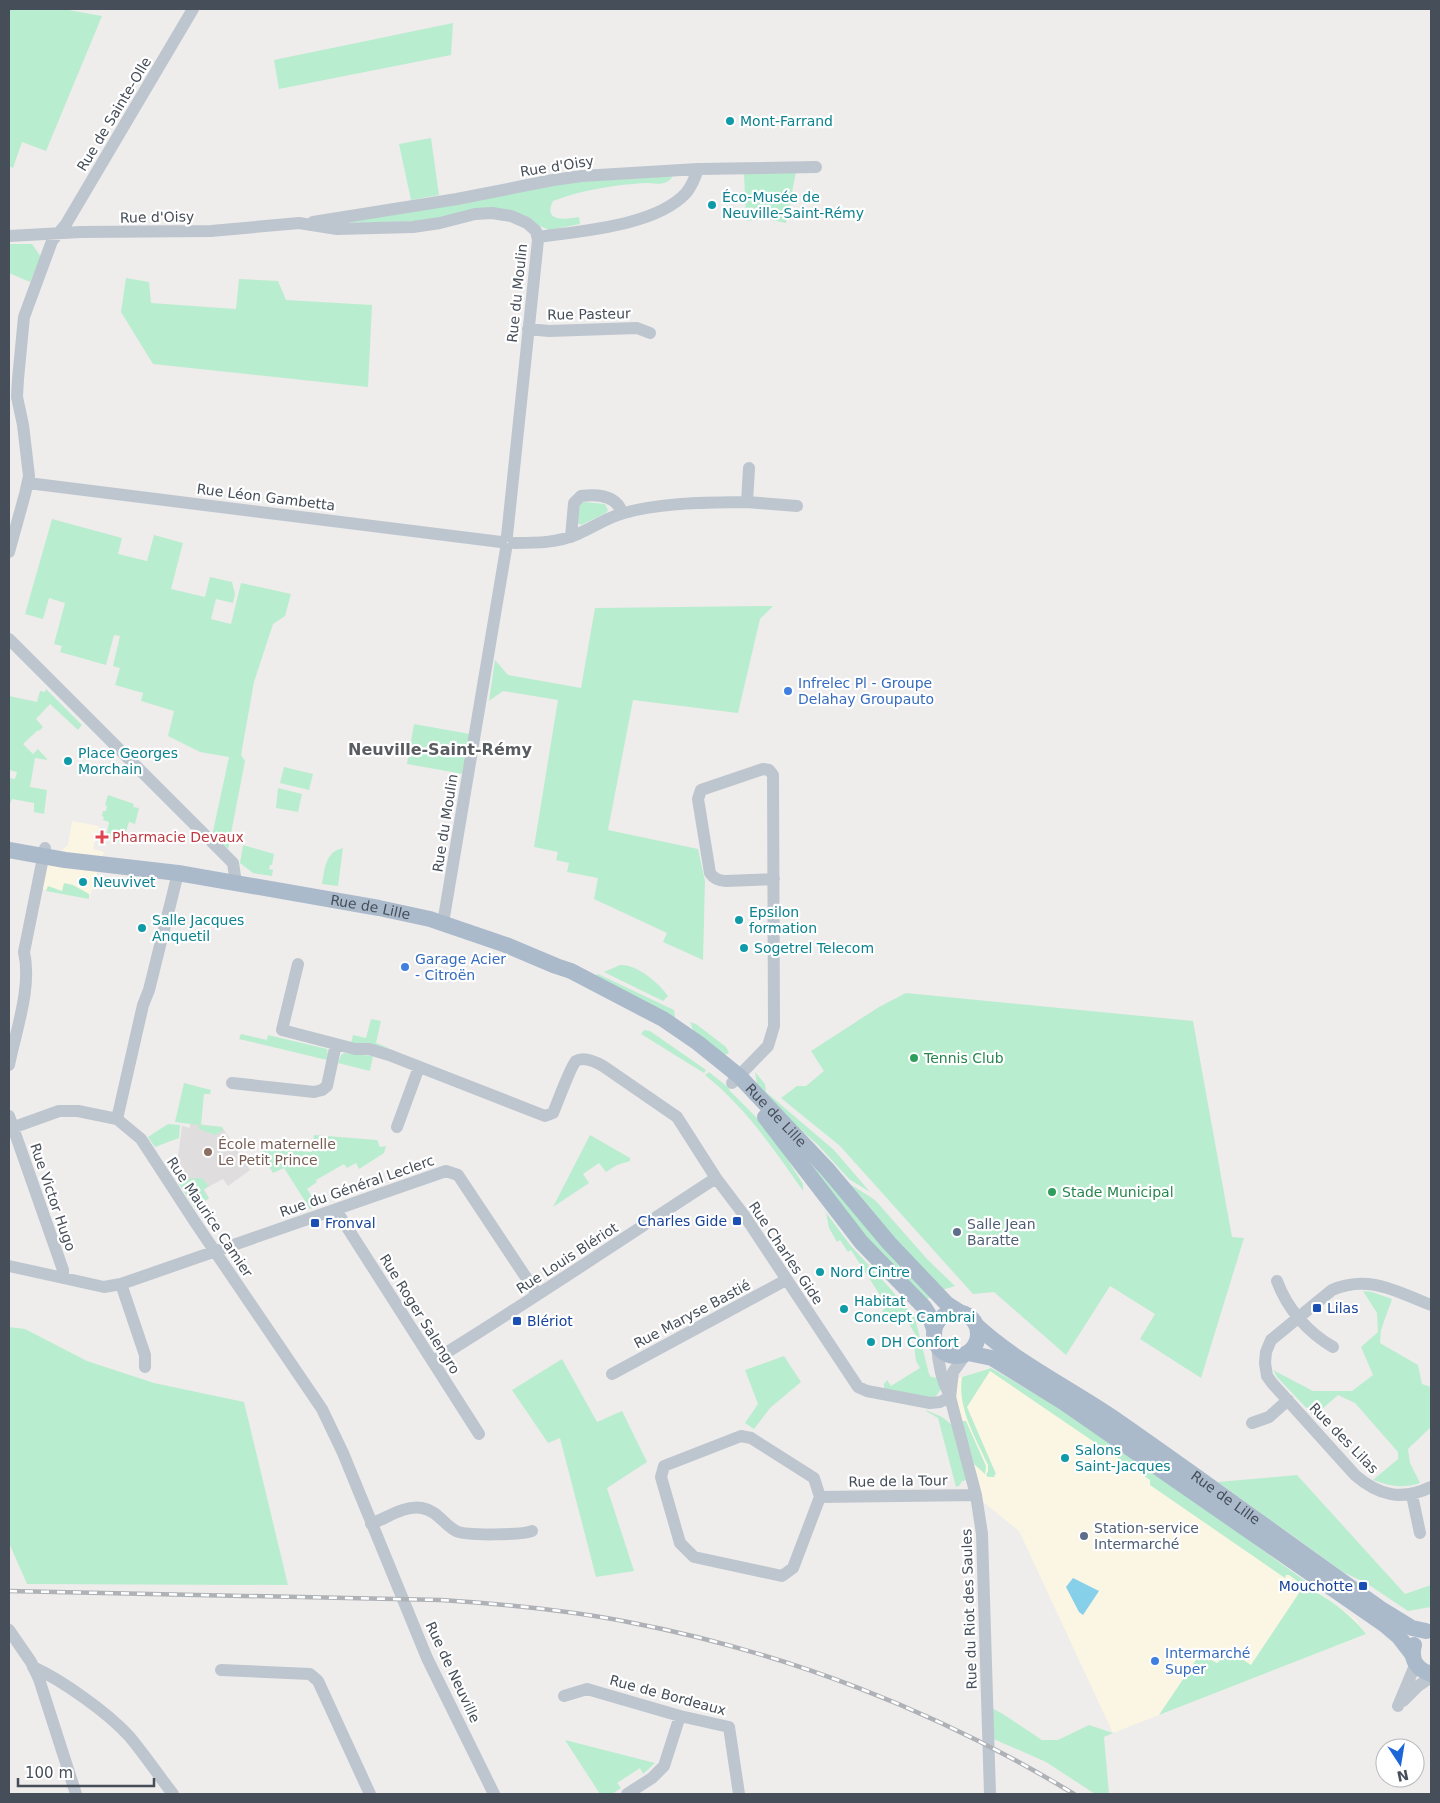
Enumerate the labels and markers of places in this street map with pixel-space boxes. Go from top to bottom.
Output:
place label: Mont-Farrand [740,113,833,129]
marker: Mont-Farrand [724,115,736,127]
place label: Éco-Musée de Neuville-Saint-Rémy [722,189,864,221]
marker: Éco-Musée de Neuville-Saint-Rémy [706,199,718,211]
place label: Infrelec Pl - Groupe Delahay Groupauto [798,675,934,707]
marker: Infrelec Pl - Groupe Delahay Groupauto [782,685,794,697]
place label: Place Georges Morchain [78,745,178,777]
marker: Place Georges Morchain [62,755,74,767]
place label: Pharmacie Devaux [112,829,244,845]
marker: Pharmacie Devaux [96,831,108,843]
place label: Neuvivet [93,874,156,890]
marker: Neuvivet [77,876,89,888]
place label: Epsilon formation [749,904,817,936]
place label: Salle Jacques Anquetil [152,912,244,944]
marker: Epsilon formation [733,914,745,926]
marker: Salle Jacques Anquetil [136,922,148,934]
place label: Sogetrel Telecom [754,940,874,956]
marker: Sogetrel Telecom [738,942,750,954]
place label: Garage Acier - Citroën [415,951,506,983]
marker: Garage Acier - Citroën [399,961,411,973]
place label: Tennis Club [923,1050,1004,1066]
marker: Tennis Club [908,1052,920,1064]
place label: École maternelle Le Petit Prince [218,1136,336,1168]
marker: École maternelle Le Petit Prince [202,1146,214,1158]
place label: Stade Municipal [1062,1184,1174,1200]
marker: Stade Municipal [1046,1186,1058,1198]
place label: Charles Gide [638,1213,727,1229]
place label: Fronval [325,1215,376,1231]
marker: Charles Gide [731,1215,743,1227]
place label: Salle Jean Baratte [967,1216,1036,1248]
marker: Fronval [309,1217,321,1229]
marker: Salle Jean Baratte [951,1226,963,1238]
place label: Nord Cintre [830,1264,910,1280]
marker: Nord Cintre [814,1266,826,1278]
place label: Habitat Concept Cambrai [854,1293,975,1325]
place label: Lilas [1327,1300,1358,1316]
marker: Lilas [1311,1302,1323,1314]
marker: Habitat Concept Cambrai [838,1303,850,1315]
place label: Blériot [527,1313,573,1329]
marker: Blériot [511,1315,523,1327]
place label: DH Confort [881,1334,959,1350]
marker: DH Confort [865,1336,877,1348]
place label: Salons Saint-Jacques [1075,1442,1171,1474]
marker: Salons Saint-Jacques [1059,1452,1071,1464]
place label: Station-service Intermarché [1094,1520,1199,1552]
marker: Station-service Intermarché [1078,1530,1090,1542]
place label: Mouchotte [1279,1578,1353,1594]
marker: Mouchotte [1357,1580,1369,1592]
place label: Intermarché Super [1165,1645,1250,1677]
marker: Intermarché Super [1149,1655,1161,1667]

